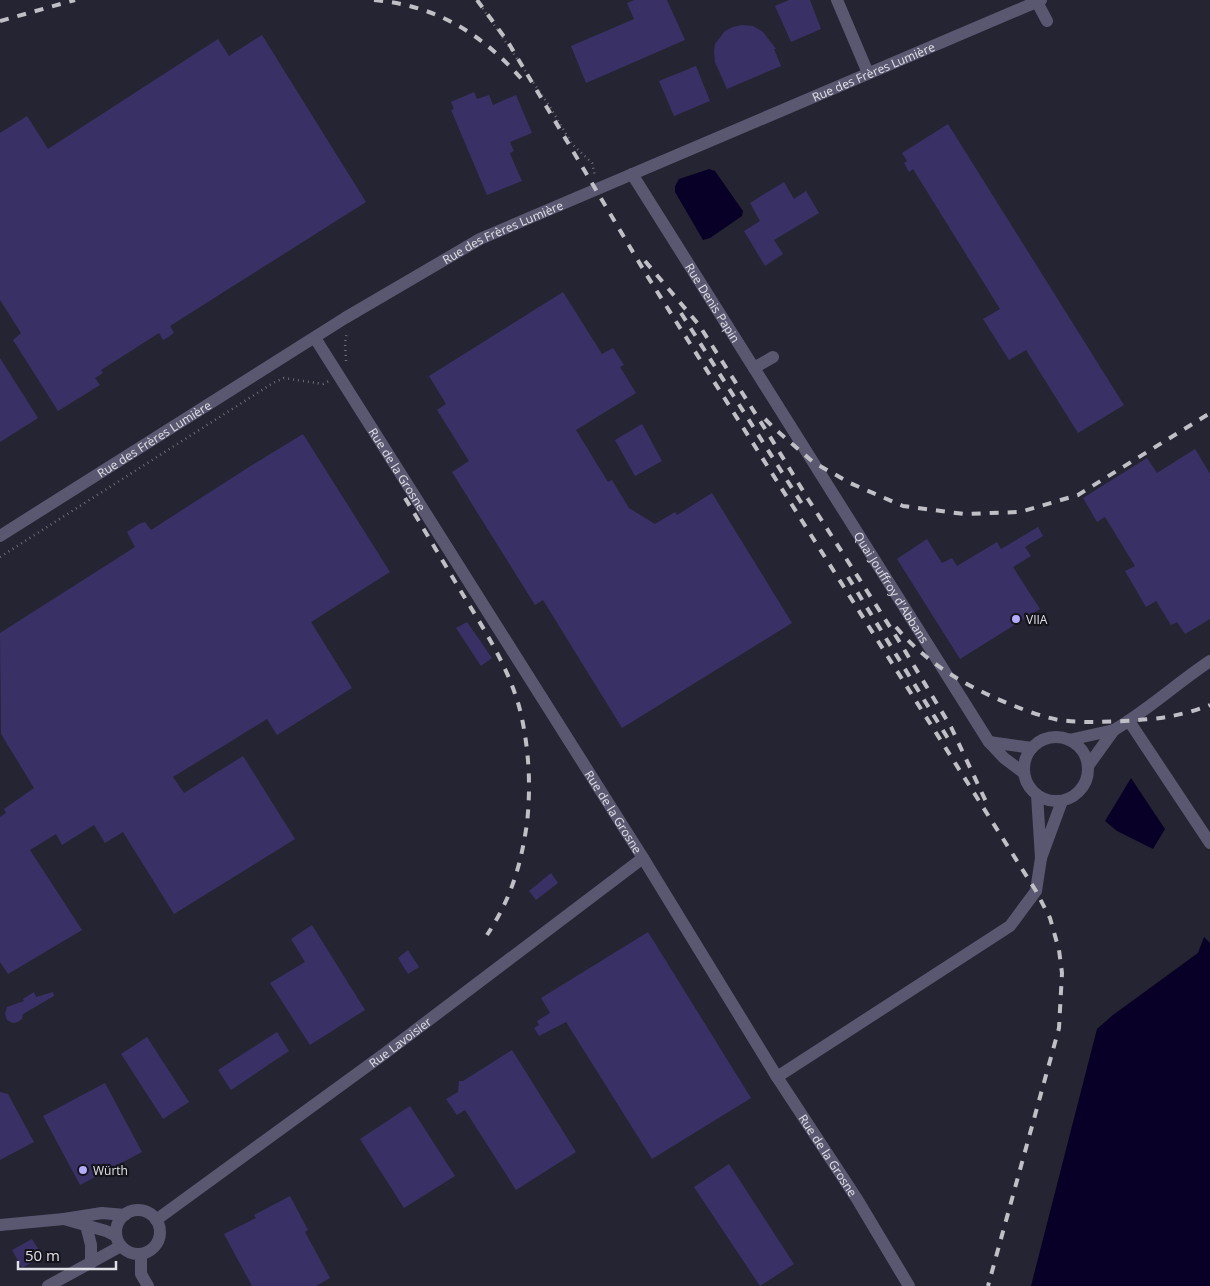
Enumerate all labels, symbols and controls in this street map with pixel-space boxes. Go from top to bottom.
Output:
street label: Rue des Frères Lumière [809,38,938,105]
street label: Rue des Frères Lumière [439,196,566,268]
street label: Rue Denis Papin [681,260,744,346]
street label: Rue des Frères Lumière [93,396,214,481]
street label: Rue de la Grosne [365,424,430,514]
street label: Quai Jouffroy d'Abbans [850,528,933,646]
place label: VIIA [1026,611,1048,628]
marker: VIIA [1010,613,1022,625]
street label: Rue de la Grosne [581,767,647,857]
street label: Rue Lavoisier [365,1013,435,1071]
street label: Rue de la Grosne [795,1111,862,1200]
place label: Würth [93,1162,128,1179]
marker: Würth [77,1164,89,1176]
scale bar [18,1238,115,1270]
text: 50 m [25,1245,60,1265]

